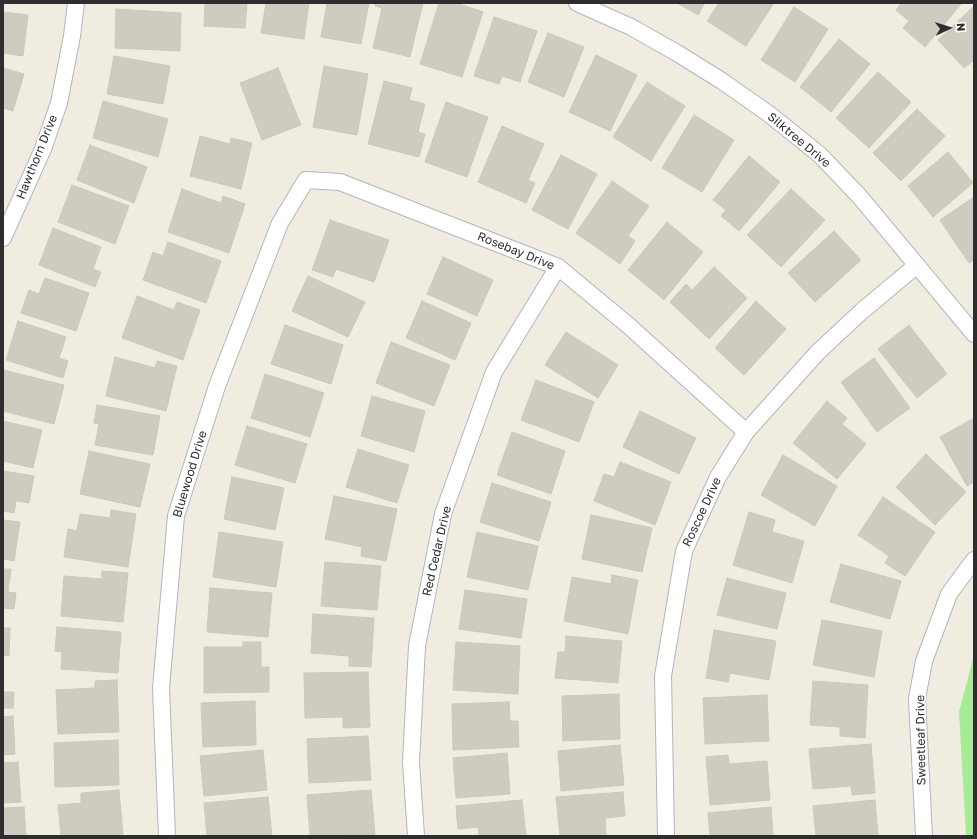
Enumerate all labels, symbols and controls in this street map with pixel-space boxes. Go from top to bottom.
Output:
north arrow [929,8,969,48]
text: N [955,22,968,32]
street label: Silktree Drive [765,109,833,171]
street label: Hawthorn Drive [13,113,61,201]
street label: Rosebay Drive [475,229,557,273]
street label: Bluewood Drive [170,429,210,519]
street label: Roscoe Drive [680,475,724,549]
street label: Red Cedar Drive [420,505,454,597]
street label: Sweetleaf Drive [913,695,929,785]

